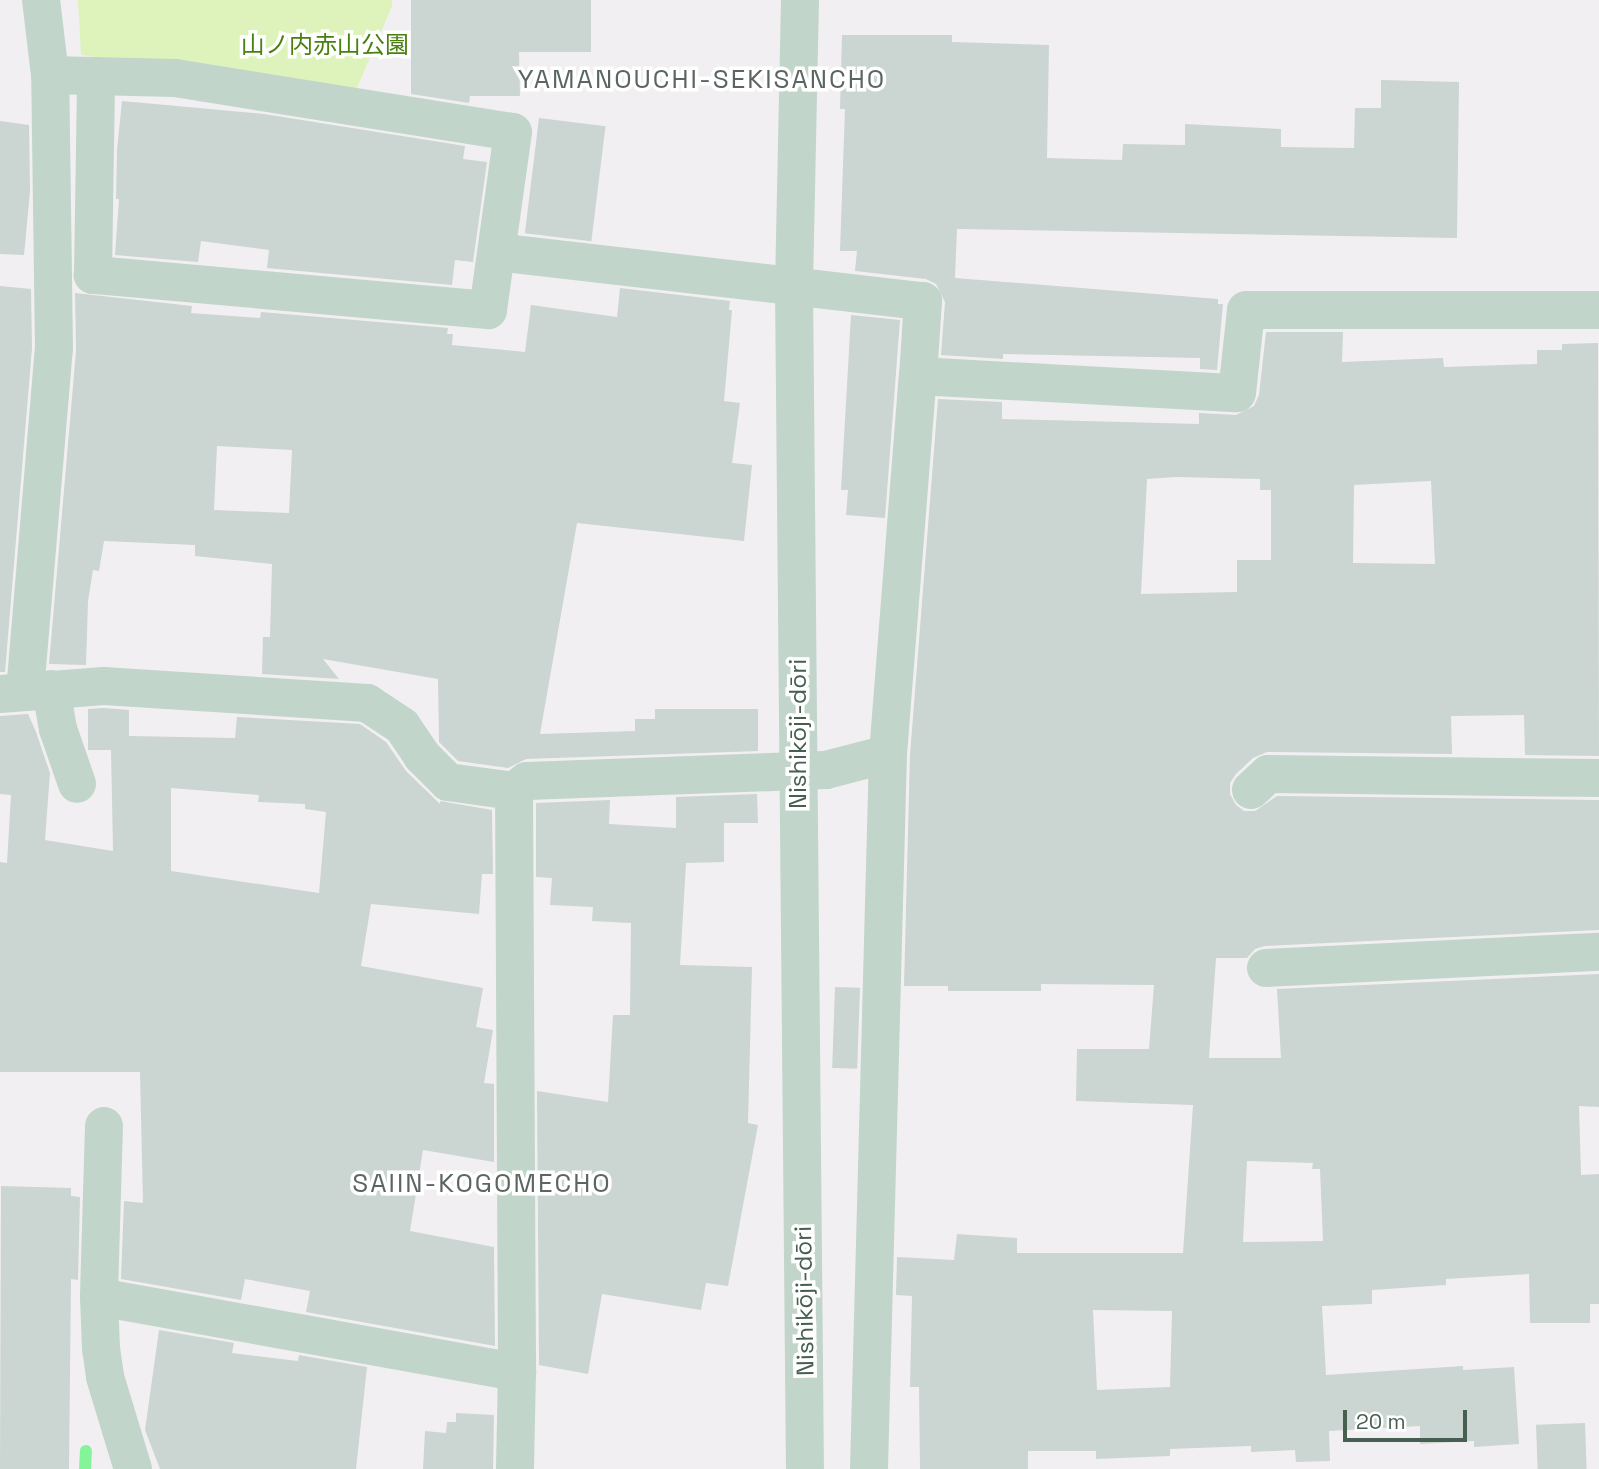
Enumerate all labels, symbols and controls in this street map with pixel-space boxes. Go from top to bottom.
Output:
park label: 山ノ内赤山公園 [241,31,409,59]
district label: YAMANOUCHI-SEKISANCHO [520,64,884,96]
street label: Nishikōji-dōri [784,659,812,809]
district label: SAIIN-KOGOMECHO [354,1168,610,1200]
street label: Nishikōji-dōri [788,1226,820,1376]
scale bar [1347,1396,1471,1440]
text: 20 m [1356,1408,1406,1435]

